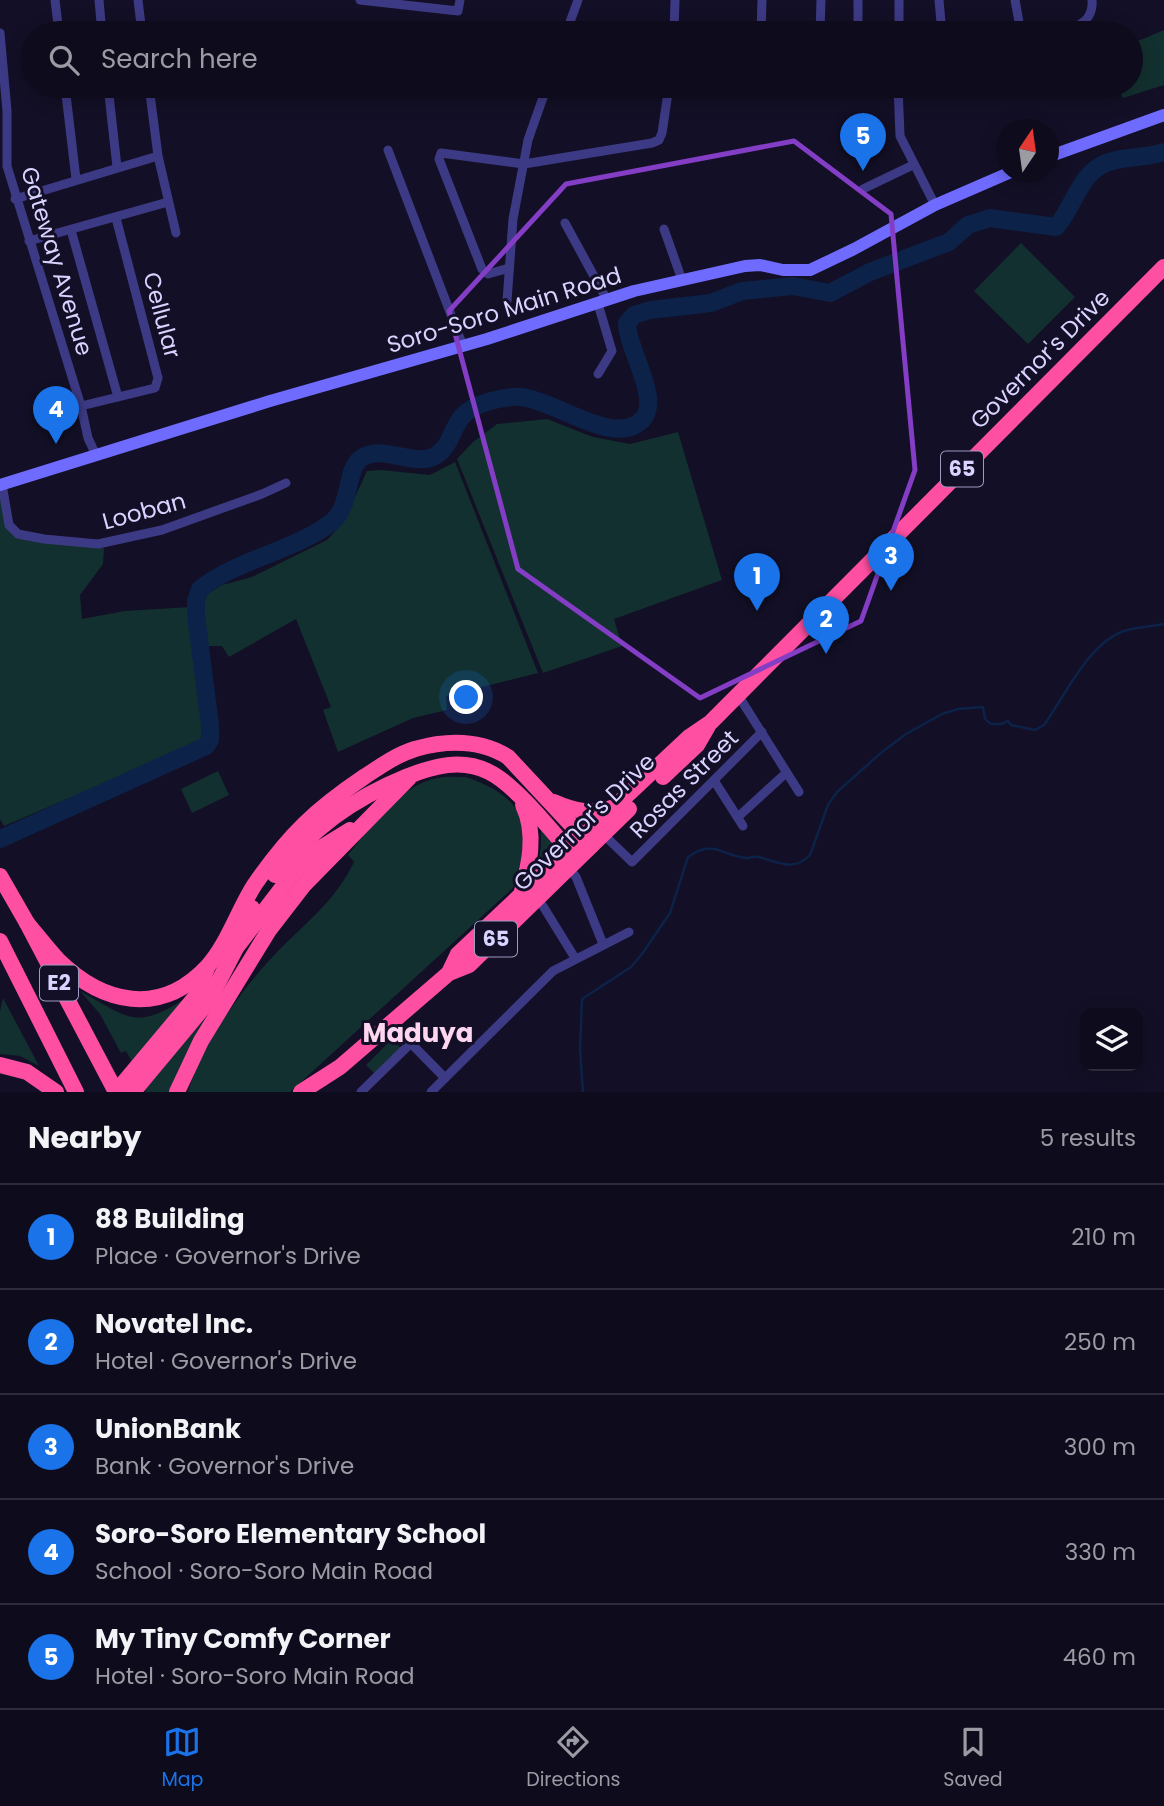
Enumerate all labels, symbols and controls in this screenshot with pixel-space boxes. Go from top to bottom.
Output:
search box [21,21,1143,98]
icon: search [45,41,83,79]
text: Search here [101,41,258,77]
pin: 5 [840,113,886,171]
north arrow [996,119,1059,182]
street label: Gateway Avenue [13,163,101,359]
street label: Soro-Soro Main Road [383,259,625,361]
street label: Cellular [135,268,189,362]
street label: Governor's Drive [963,282,1117,436]
pin: 4 [33,386,79,444]
road number: 65 [941,452,983,486]
street label: Looban [99,485,189,537]
pin: 3 [868,533,914,591]
pin: 1 [734,553,780,611]
pin: 2 [803,596,849,654]
your location [449,680,483,714]
street label: Rosas Street [623,723,745,845]
street label: Governor's Drive [506,746,662,898]
road number: 65 [475,922,517,956]
road number: E2 [40,965,78,1000]
map controls [1080,1008,1143,1071]
button: layers [1080,1008,1143,1071]
district label: Maduya [363,1015,473,1051]
text: Nearby [28,1116,142,1159]
text: 5 results [1040,1122,1136,1154]
text: 88 Building [95,1201,245,1237]
text: 1 [47,1221,55,1253]
text: 210 m [1071,1221,1136,1253]
text: Place · Governor's Drive [95,1240,361,1272]
text: Novatel Inc. [95,1306,253,1342]
text: 2 [44,1326,58,1358]
text: 250 m [1064,1326,1136,1358]
text: Hotel · Governor's Drive [95,1345,357,1377]
text: UnionBank [95,1411,241,1447]
text: 3 [44,1431,58,1463]
text: 300 m [1064,1431,1136,1463]
text: Bank · Governor's Drive [95,1450,354,1482]
text: Soro-Soro Elementary School [95,1516,486,1552]
text: 4 [43,1536,59,1568]
text: 330 m [1065,1536,1136,1568]
text: School · Soro-Soro Main Road [95,1555,433,1587]
text: My Tiny Comfy Corner [95,1621,391,1657]
text: 5 [44,1641,58,1673]
text: 460 m [1063,1641,1136,1673]
text: Hotel · Soro-Soro Main Road [95,1660,415,1692]
tab: Map [161,1723,203,1794]
tab: Directions [526,1723,621,1794]
tab: Saved [943,1723,1003,1794]

